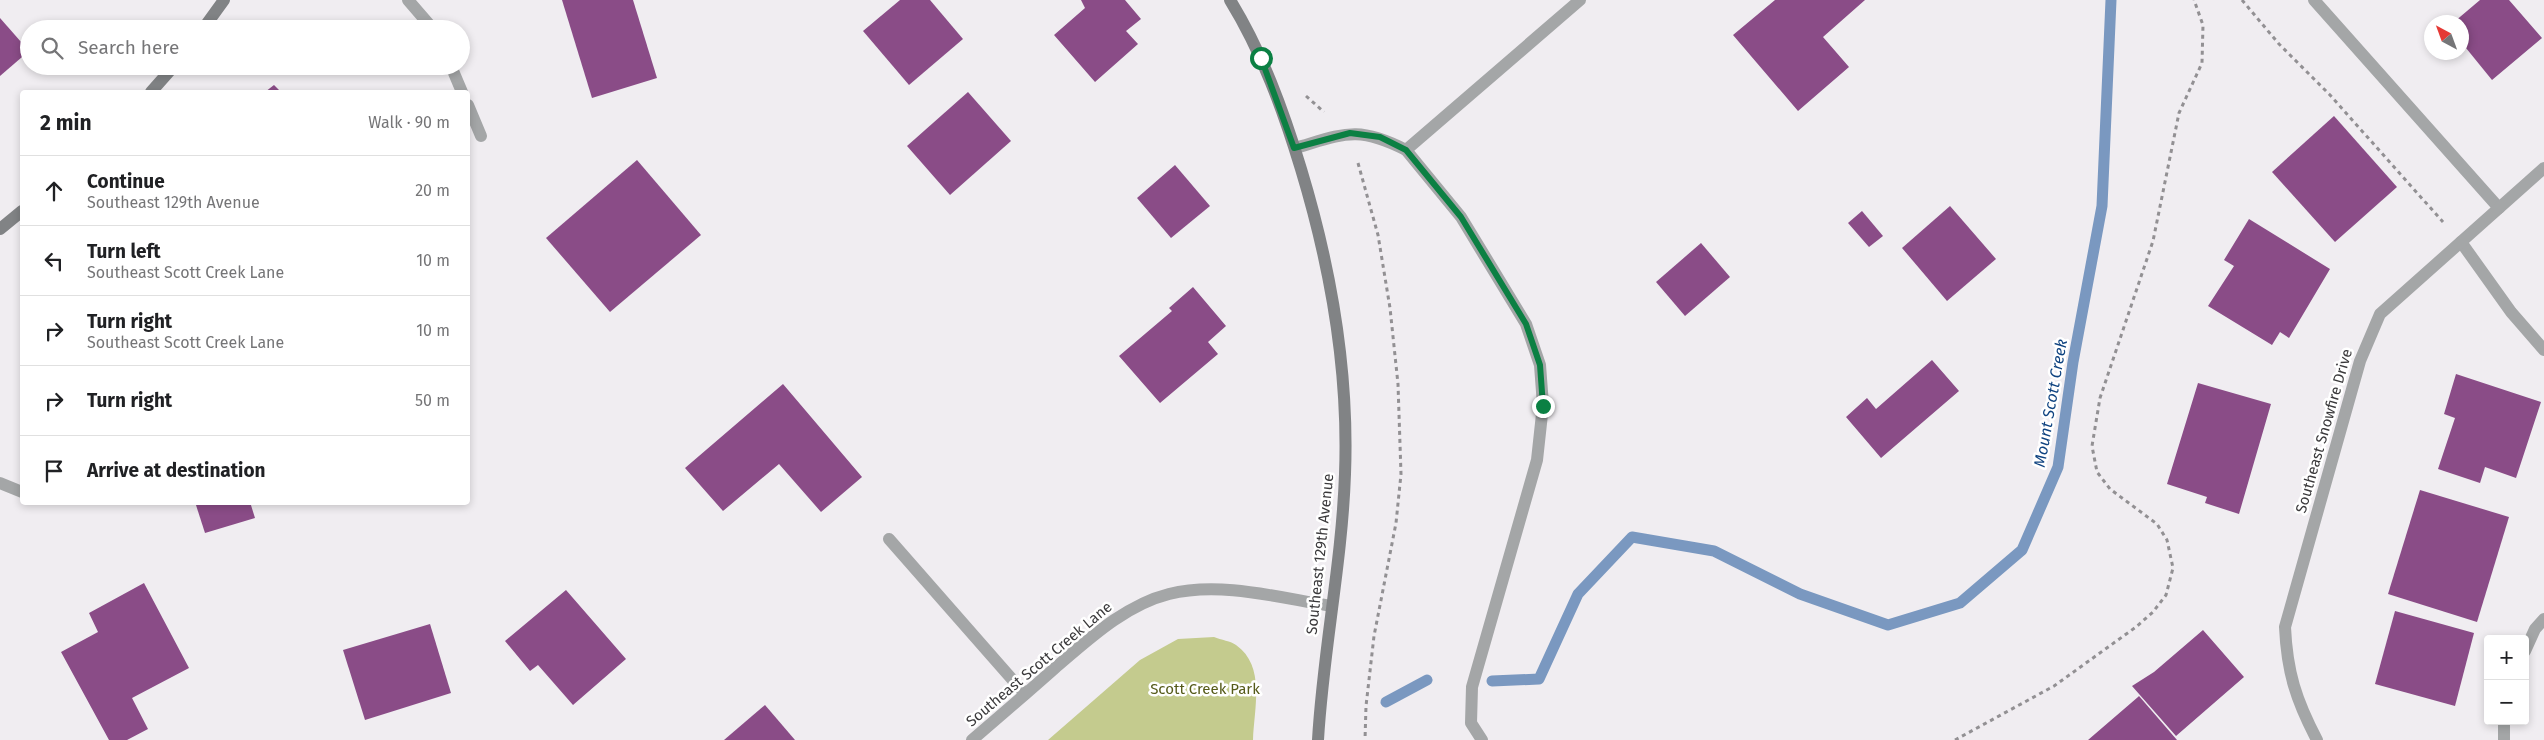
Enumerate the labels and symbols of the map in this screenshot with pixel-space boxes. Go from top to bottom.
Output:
north arrow [2424,15,2469,60]
route start [1250,47,1273,70]
water label: Mount Scott Creek [2030,337,2071,469]
street label: Southeast Snowfire Drive [2292,347,2356,515]
route end [1532,395,1555,418]
street label: Southeast 129th Avenue [1303,473,1337,635]
street label: Southeast Scott Creek Lane [962,598,1116,730]
park label: Scott Creek Park [1150,680,1260,698]

